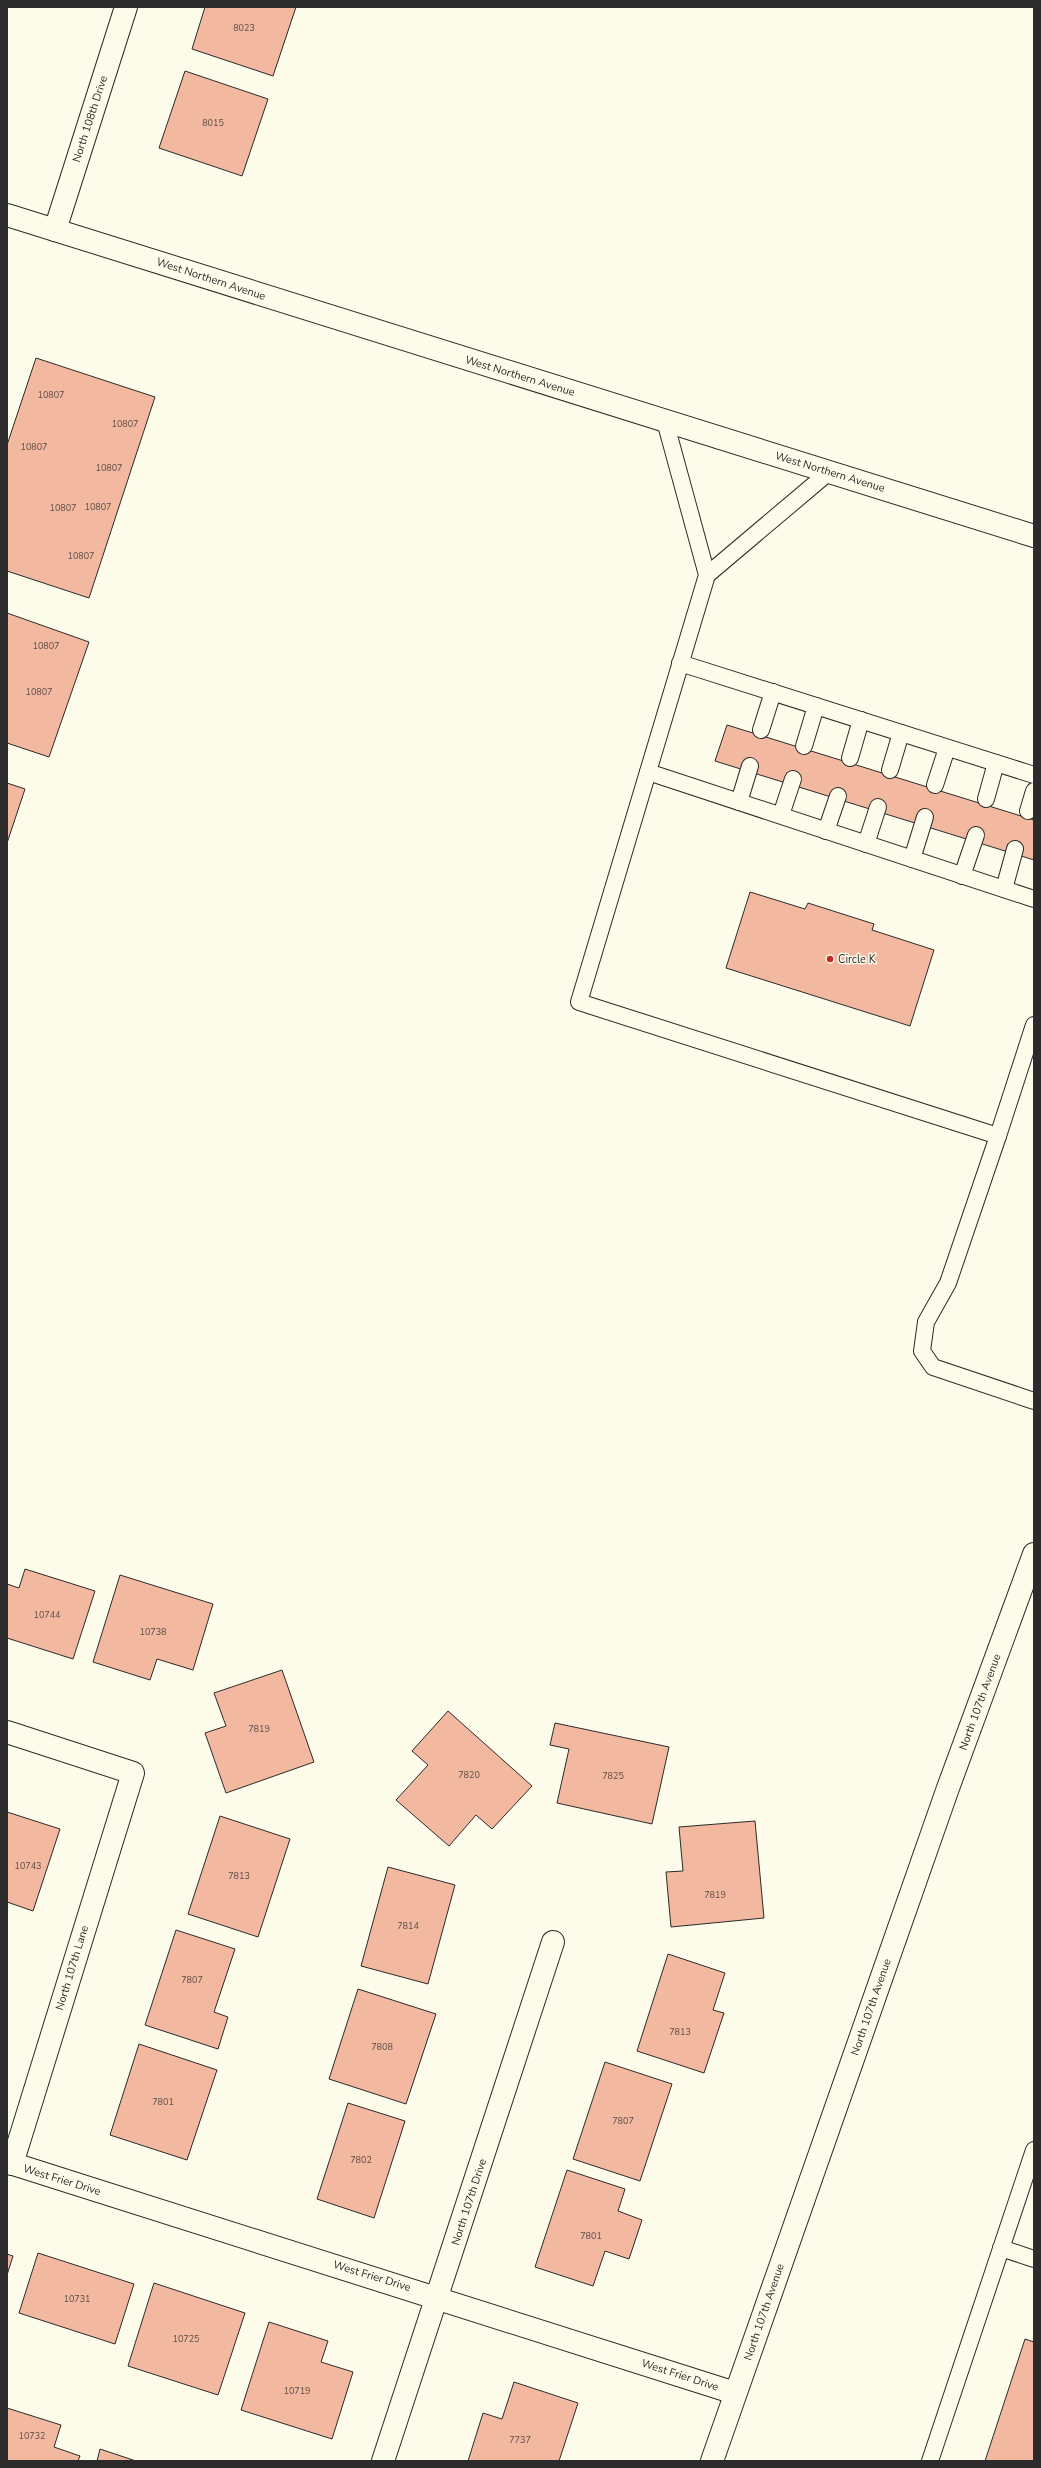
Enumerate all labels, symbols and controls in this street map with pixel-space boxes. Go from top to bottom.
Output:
house number: 8023 [233,22,255,34]
street label: North 108th Drive [69,74,111,164]
house number: 8015 [202,117,224,129]
street label: West Northern Avenue [154,254,268,304]
street label: West Northern Avenue [463,352,577,400]
house number: 10807 [37,389,65,401]
house number: 10807 [111,418,139,430]
house number: 10807 [20,441,48,453]
street label: West Northern Avenue [773,448,887,496]
house number: 10807 [95,462,123,474]
house number: 10807 [84,501,112,513]
house number: 10807 [49,502,77,514]
house number: 10807 [67,550,95,562]
house number: 10807 [32,640,60,652]
house number: 10807 [25,686,53,698]
place label: Circle K [838,952,877,967]
marker: Circle K [825,954,835,964]
house number: 10744 [33,1609,61,1621]
house number: 10738 [139,1626,167,1638]
street label: North 107th Avenue [956,1652,1004,1752]
house number: 7819 [248,1723,270,1735]
house number: 7820 [458,1769,480,1781]
house number: 7825 [602,1770,624,1782]
house number: 10743 [14,1860,42,1872]
house number: 7813 [228,1870,250,1882]
house number: 7819 [704,1889,726,1901]
house number: 7814 [397,1920,419,1932]
street label: North 107th Lane [52,1924,92,2012]
street label: North 107th Avenue [847,1956,895,2057]
house number: 7807 [181,1974,203,1986]
house number: 7813 [669,2026,691,2038]
house number: 7808 [371,2041,393,2053]
house number: 7801 [152,2096,174,2108]
house number: 7807 [612,2115,634,2127]
house number: 7802 [350,2154,372,2166]
street label: North 107th Drive [448,2157,490,2247]
street label: West Frier Drive [21,2161,103,2199]
house number: 7801 [580,2230,602,2242]
street label: West Frier Drive [331,2257,413,2295]
street label: North 107th Avenue [740,2261,788,2362]
house number: 10731 [63,2293,91,2305]
house number: 10725 [172,2333,200,2345]
street label: West Frier Drive [639,2355,721,2395]
house number: 10719 [283,2385,311,2397]
house number: 10732 [18,2430,46,2442]
house number: 7737 [509,2434,531,2446]

